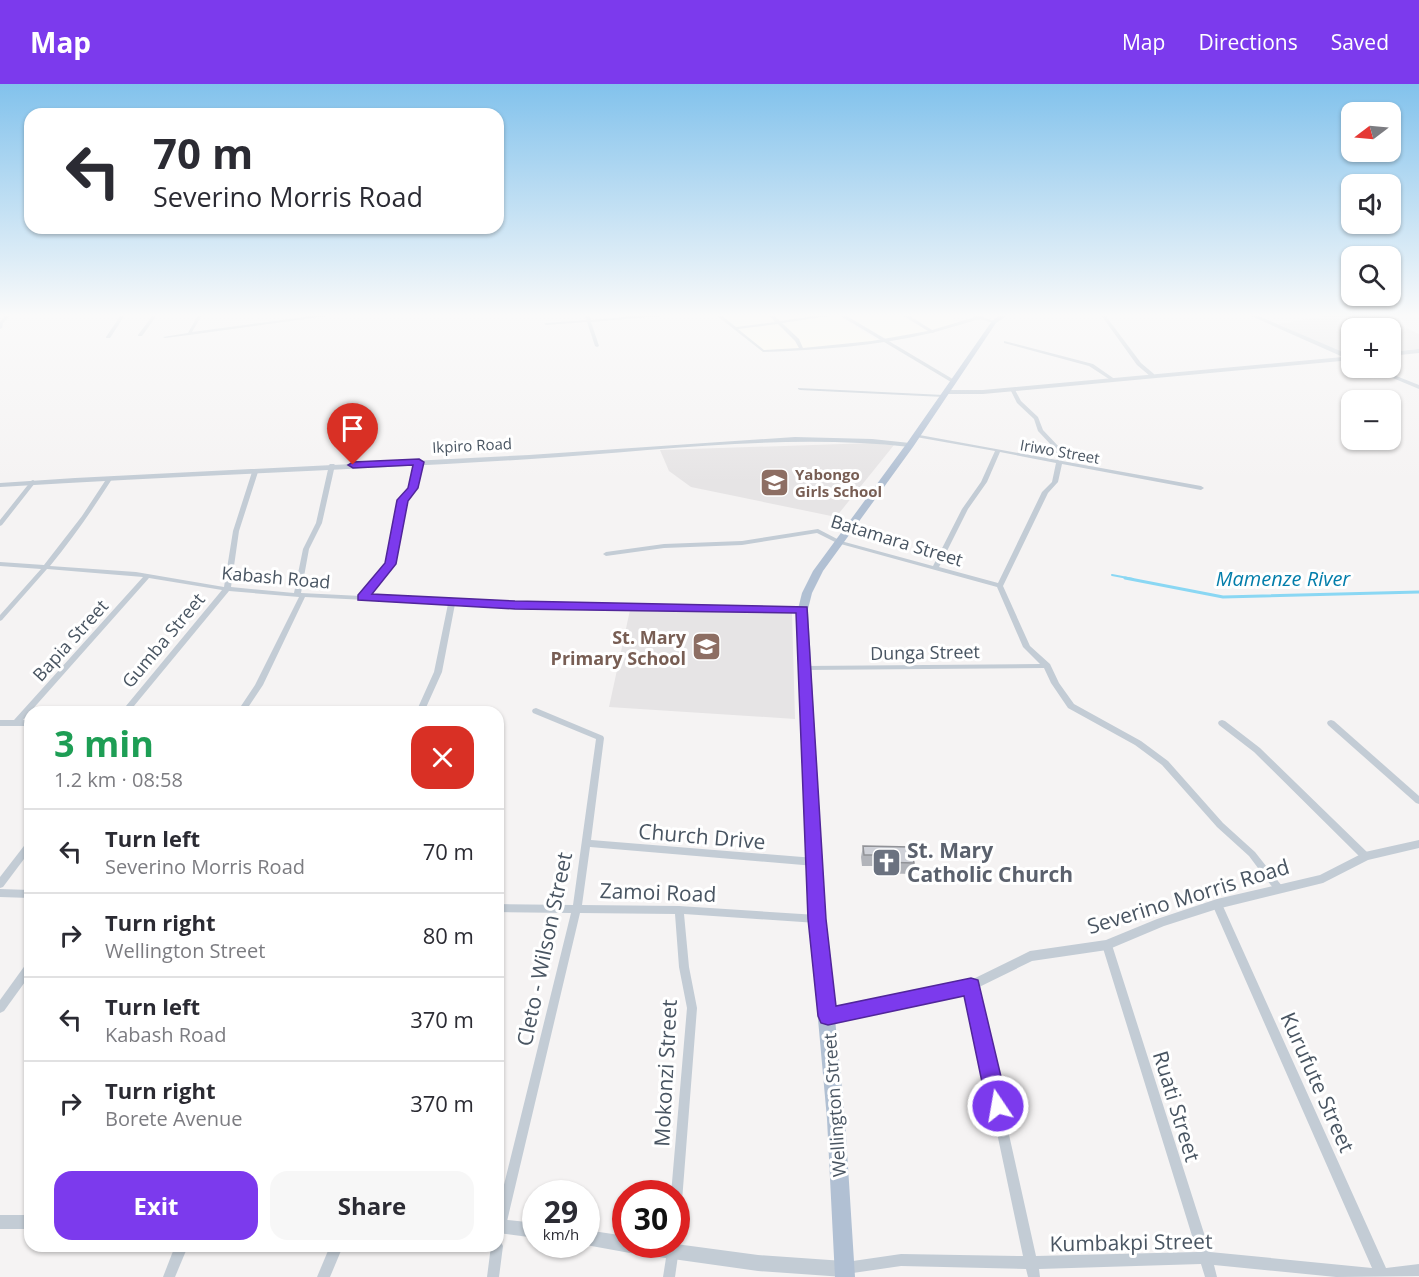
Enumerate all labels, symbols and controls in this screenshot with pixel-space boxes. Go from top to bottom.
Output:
text: Map [30,23,91,61]
text: Map [1122,28,1165,56]
text: Directions [1198,28,1298,56]
text: Saved [1331,28,1389,56]
north arrow [1341,102,1401,162]
map controls [1341,102,1401,450]
text: 70 m [153,124,253,181]
icon: left [54,132,132,210]
button: sound [1341,174,1401,234]
text: Severino Morris Road [153,178,423,215]
button: search [1341,246,1401,306]
button: + [1341,318,1401,378]
button: − [1341,390,1401,450]
pin [327,403,378,465]
icon: arrive [336,412,369,445]
street label: Ikpiro Road [432,433,512,457]
street label: Iriwo Street [1019,434,1101,468]
place label: Yabongo Girls School [795,464,882,501]
school or university icon: Yabongo Girls School [758,467,790,499]
street label: Batamara Street [828,508,966,572]
street label: Kabash Road [221,560,331,594]
water label: Mamenze River [1216,565,1351,592]
street label: Gumba Street [116,588,210,692]
street label: Bapia Street [27,594,113,686]
place label: St. Mary Primary School [551,625,687,670]
school or university icon: St. Mary Primary School [691,631,723,663]
street label: Dunga Street [870,639,980,665]
text: 3 min [54,719,154,768]
button: close [411,726,474,789]
text: 1.2 km · 08:58 [54,766,183,793]
street label: Church Drive [637,817,767,855]
text: Turn left [105,823,200,853]
icon: left [54,835,87,868]
text: 70 m [423,836,474,866]
place label: St. Mary Catholic Church [907,836,1073,888]
church icon: St. Mary Catholic Church [870,846,902,878]
street label: Cleto - Wilson Street [510,849,578,1049]
street label: Severino Morris Road [1083,852,1293,940]
text: Severino Morris Road [105,853,305,880]
street label: Zamoi Road [599,876,717,908]
text: Turn right [105,907,216,937]
icon: right [54,919,87,952]
text: 80 m [423,920,474,950]
text: Wellington Street [105,937,265,964]
text: Turn left [105,991,200,1021]
street label: Mokonzi Street [647,999,683,1147]
icon: left [54,1003,87,1036]
text: 370 m [410,1004,474,1034]
street label: Kurufute Street [1275,1008,1361,1156]
text: Kabash Road [105,1021,226,1048]
street label: Wellington Street [817,1032,851,1178]
street label: Ruati Street [1147,1047,1207,1165]
position arrow [966,1074,1030,1138]
text: Turn right [105,1075,216,1105]
icon: right [54,1087,87,1120]
text: 370 m [410,1088,474,1118]
text: Borete Avenue [105,1105,243,1132]
button: Exit [54,1171,258,1240]
button: Share [270,1171,474,1240]
speed limit sign: 30 [612,1180,690,1258]
text: 29 [544,1191,578,1232]
text: km/h [543,1224,579,1244]
street label: Kumbakpi Street [1049,1227,1213,1257]

